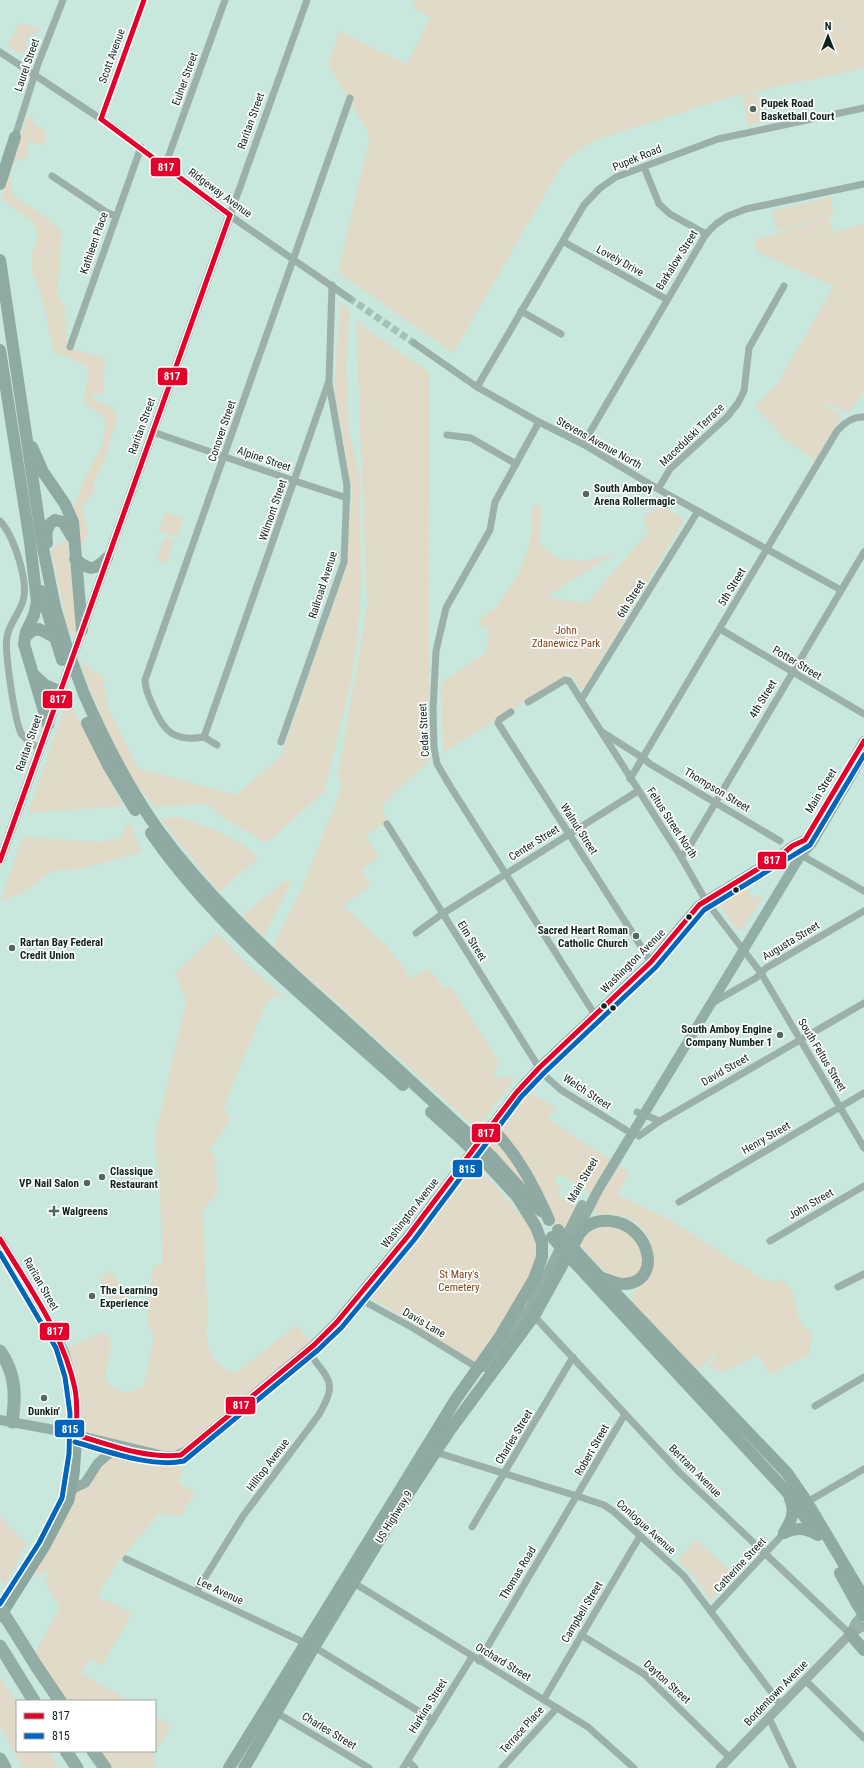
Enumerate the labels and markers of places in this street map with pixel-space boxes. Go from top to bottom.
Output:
place label: Pupek Road Basketball Court [761,97,835,123]
marker: Pupek Road Basketball Court [748,104,758,114]
place label: South Amboy Arena Rollermagic [594,482,675,508]
marker: South Amboy Arena Rollermagic [581,489,591,499]
unlabelled marker [731,885,741,895]
unlabelled marker [684,912,694,922]
place label: Sacred Heart Roman Catholic Church [538,924,628,950]
marker: Sacred Heart Roman Catholic Church [631,931,641,941]
place label: Rartan Bay Federal Credit Union [20,936,103,962]
marker: Rartan Bay Federal Credit Union [7,943,17,953]
unlabelled marker [599,1001,609,1011]
unlabelled marker [608,1003,618,1013]
place label: South Amboy Engine Company Number 1 [681,1023,772,1049]
marker: South Amboy Engine Company Number 1 [775,1030,785,1040]
place label: Classique Restaurant [110,1165,158,1191]
marker: Classique Restaurant [97,1172,107,1182]
place label: VP Nail Salon [19,1177,79,1190]
marker: VP Nail Salon [82,1178,92,1188]
place label: Walgreens [62,1205,108,1218]
marker: Walgreens [49,1206,59,1216]
place label: The Learning Experience [100,1284,158,1310]
marker: The Learning Experience [87,1291,97,1301]
marker: Dunkin' [39,1393,49,1403]
place label: Dunkin' [28,1405,60,1418]

